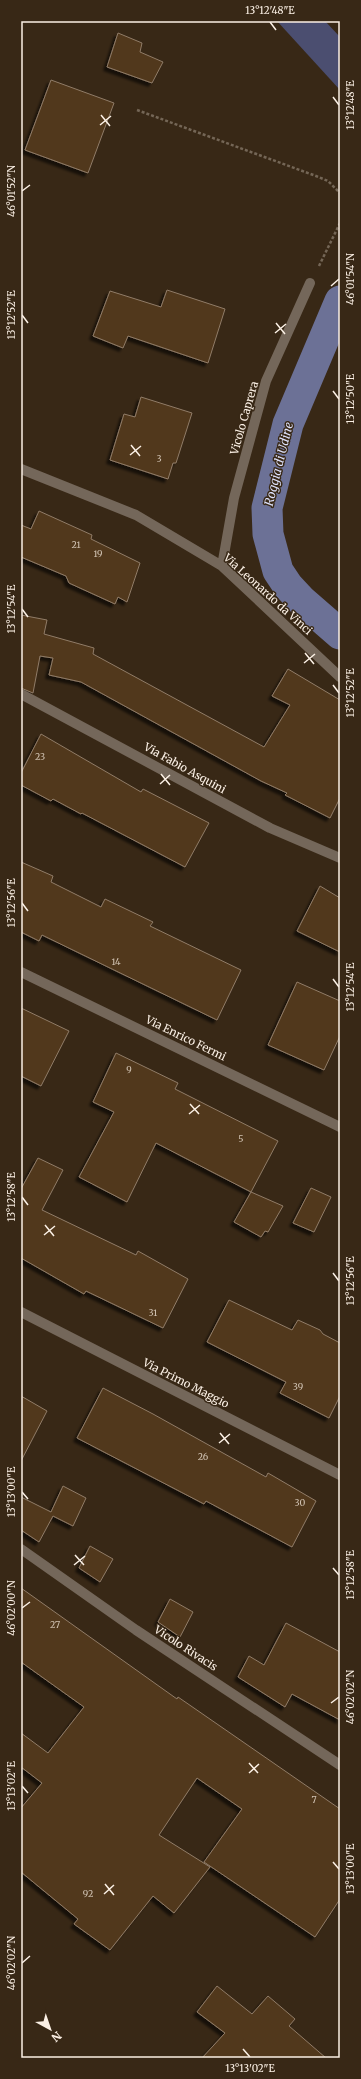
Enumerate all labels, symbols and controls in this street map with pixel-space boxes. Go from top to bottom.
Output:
text: 13°12'48"E [245,4,295,17]
text: 13°12'48"E [344,80,357,130]
text: 46°01'52"N [5,165,18,217]
text: 46°01'54"N [344,253,357,305]
text: 13°12'52"E [5,290,18,340]
text: 13°12'50"E [344,373,357,424]
street label: Vicolo Caprera [227,380,261,457]
water label: Roggia di Udine [261,420,296,507]
house number: 3 [156,453,162,464]
house number: 21 [71,539,81,550]
house number: 19 [93,548,103,559]
street label: Via Leonardo da Vinci [220,550,316,638]
text: 13°12'54"E [5,584,18,633]
text: 13°12'52"E [344,668,357,718]
street label: Via Fabio Asquini [141,739,229,796]
house number: 23 [35,751,45,762]
text: 13°12'56"E [5,878,18,928]
house number: 14 [111,956,121,967]
text: 13°12'54"E [344,962,357,1011]
street label: Via Enrico Fermi [142,1012,229,1064]
house number: 9 [126,1064,132,1075]
house number: 5 [238,1133,244,1144]
text: 13°12'58"E [5,1172,18,1222]
text: 13°12'56"E [344,1256,357,1306]
house number: 31 [149,1307,157,1318]
street label: Via Primo Maggio [140,1355,232,1411]
house number: 39 [293,1381,303,1392]
house number: 26 [198,1451,209,1462]
text: 13°13'00"E [5,1466,18,1517]
house number: 30 [295,1497,306,1508]
text: 13°12'58"E [344,1550,357,1600]
text: 46°02'00"N [5,1580,18,1636]
house number: 27 [50,1619,60,1630]
street label: Vicolo Rivacis [151,1622,220,1674]
text: 46°02'02"N [344,1669,357,1724]
text: 13°13'02"E [5,1761,18,1811]
house number: 7 [311,1794,317,1805]
text: 13°13'00"E [344,1843,357,1894]
house number: 92 [83,1888,93,1899]
text: 46°02'02"N [5,1935,18,1990]
north arrow [30,2009,70,2049]
text: N [48,2029,64,2045]
text: 13°13'02"E [225,2062,275,2075]

